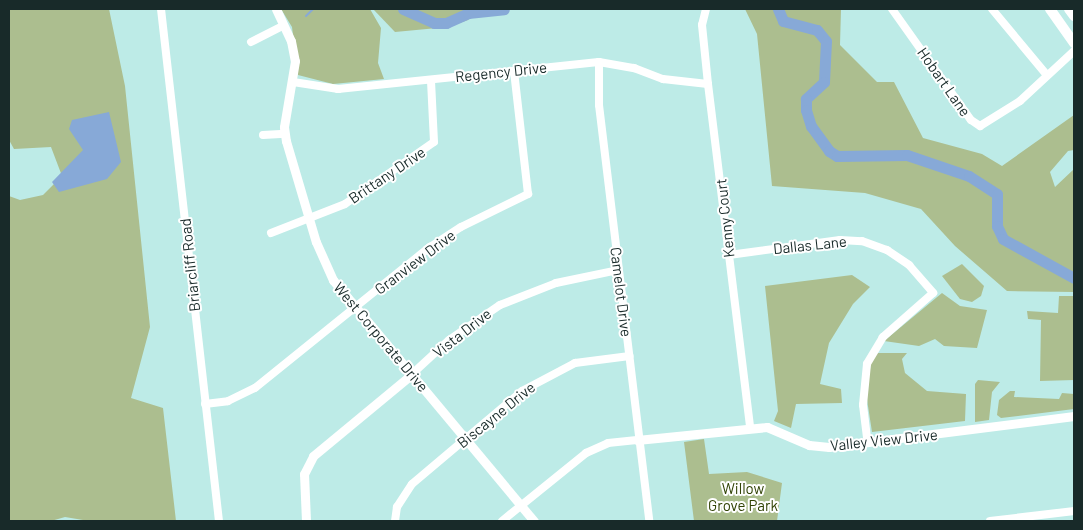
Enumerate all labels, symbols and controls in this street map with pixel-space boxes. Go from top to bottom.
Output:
street label: Hobart Lane [914,44,974,120]
street label: Regency Drive [454,58,548,86]
street label: Brittany Drive [345,143,429,207]
street label: Kenny Court [712,178,738,258]
street label: Briarcliff Road [176,217,204,313]
street label: Granview Drive [371,226,459,298]
street label: Dallas Lane [772,232,848,258]
street label: Camelot Drive [607,246,635,338]
street label: West Corporate Drive [330,278,432,396]
street label: Vista Drive [429,305,495,361]
street label: Biscayne Drive [453,378,539,452]
street label: Valley View Drive [829,425,939,455]
park label: Willow Grove Park [708,479,778,514]

